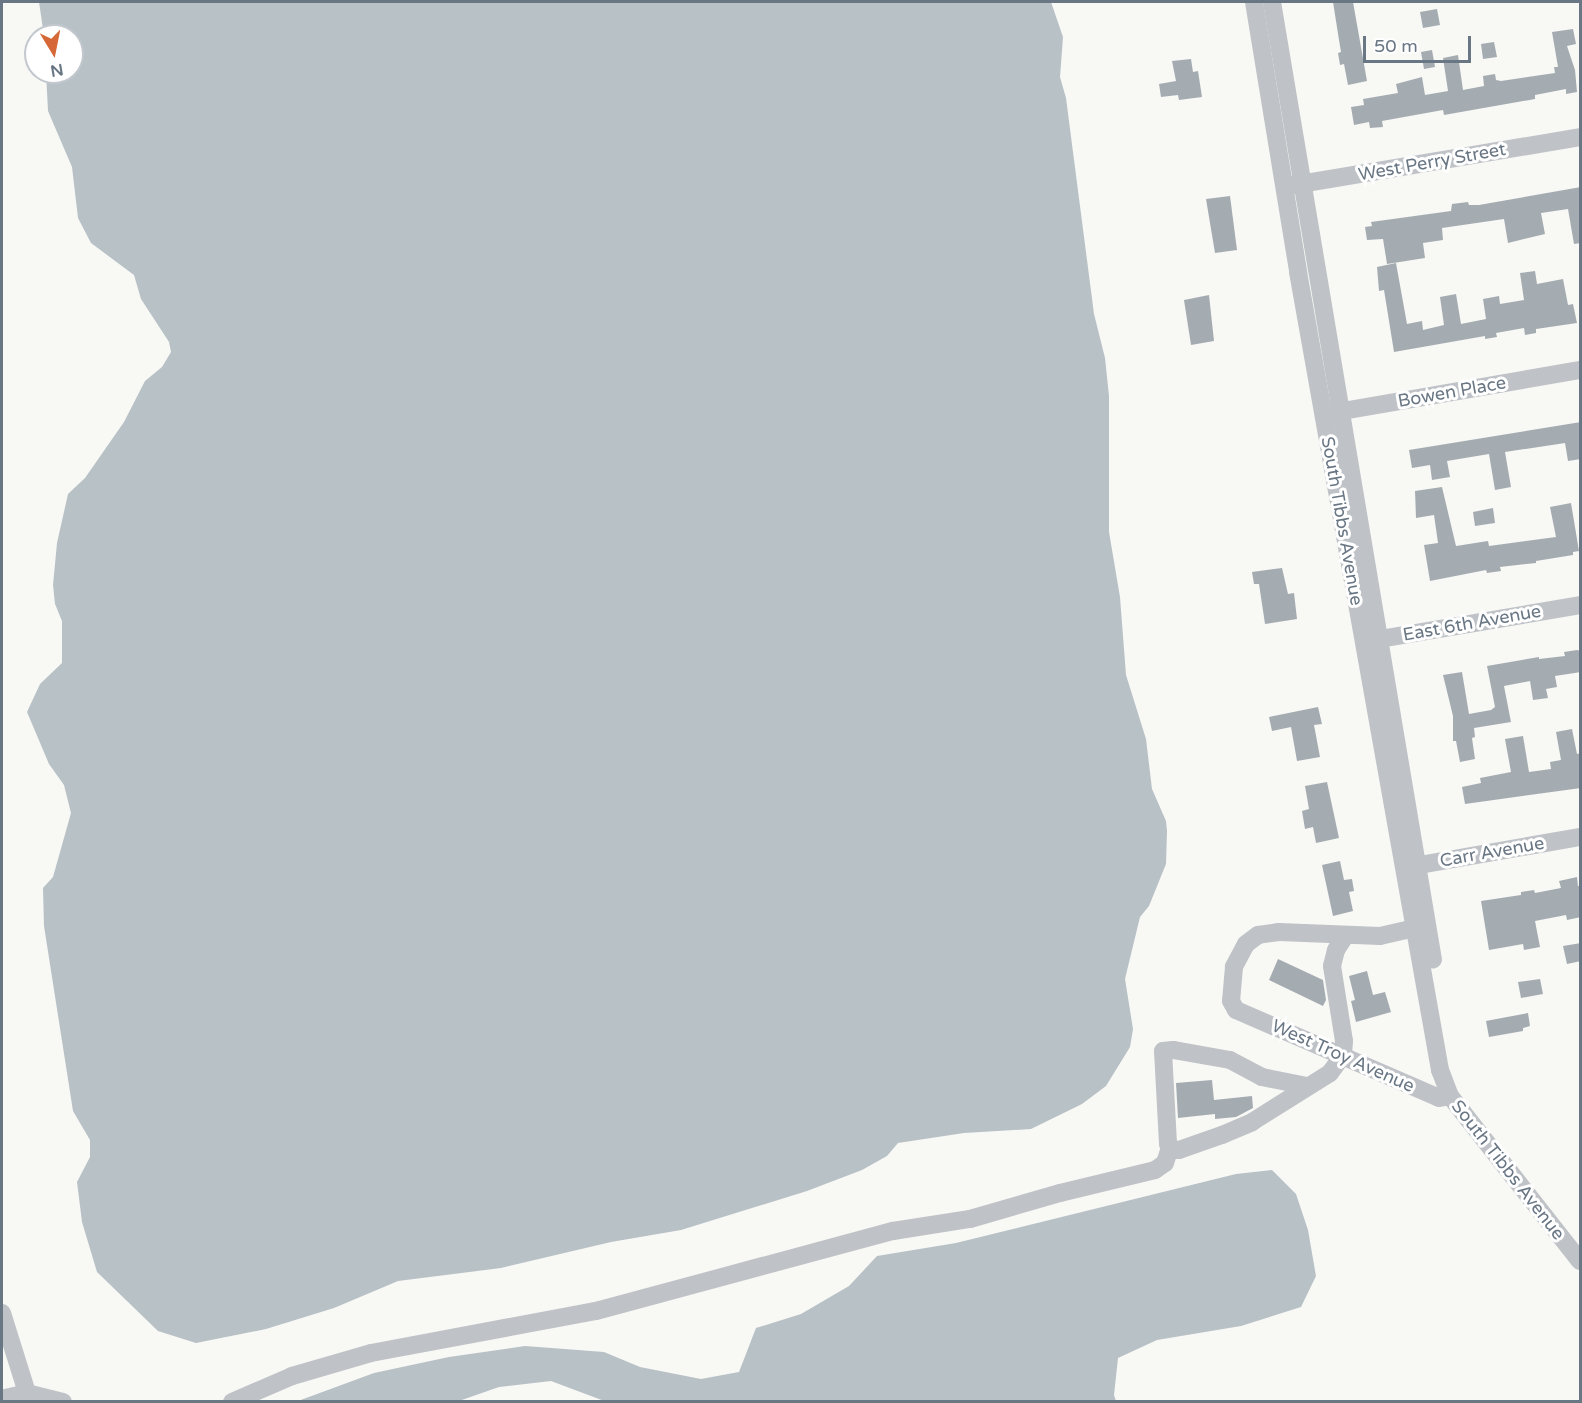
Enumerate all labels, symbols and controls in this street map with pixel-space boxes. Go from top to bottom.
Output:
north arrow [24,24,84,84]
scale bar [1366,24,1474,62]
text: 50 m [1374,35,1418,57]
text: N [49,59,65,81]
street label: West Perry Street [1357,138,1507,186]
street label: Bowen Place [1396,372,1508,412]
street label: South Tibbs Avenue [1316,435,1368,607]
street label: East 6th Avenue [1401,600,1543,646]
street label: Carr Avenue [1438,832,1546,872]
street label: West Troy Avenue [1268,1015,1418,1097]
street label: South Tibbs Avenue [1447,1096,1569,1244]

